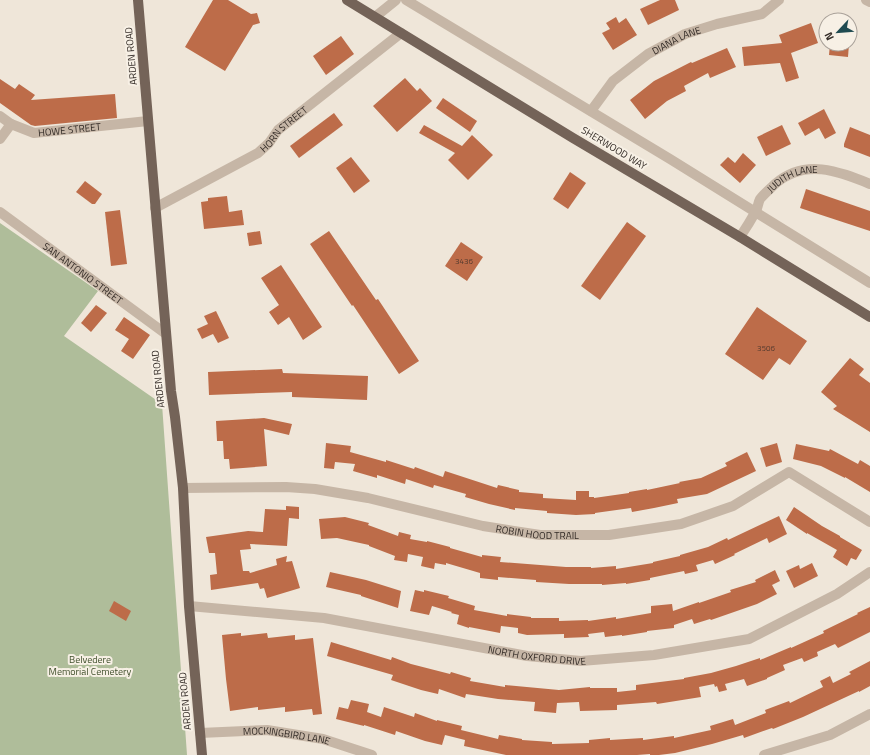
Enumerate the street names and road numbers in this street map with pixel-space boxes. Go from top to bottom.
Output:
street label: DIANA LANE [649,22,703,58]
street label: ARDEN ROAD [121,26,141,86]
street label: HORN STREET [256,102,311,156]
street label: HOWE STREET [37,118,102,140]
street label: SHERWOOD WAY [578,122,650,174]
street label: JUDITH LANE [763,161,818,196]
street label: SAN ANTONIO STREET [40,239,127,308]
street label: ARDEN ROAD [148,349,168,409]
street label: ROBIN HOOD TRAIL [495,521,579,543]
street label: NORTH OXFORD DRIVE [487,641,587,669]
street label: ARDEN ROAD [175,671,195,731]
street label: MOCKINGBIRD LANE [243,722,333,749]

